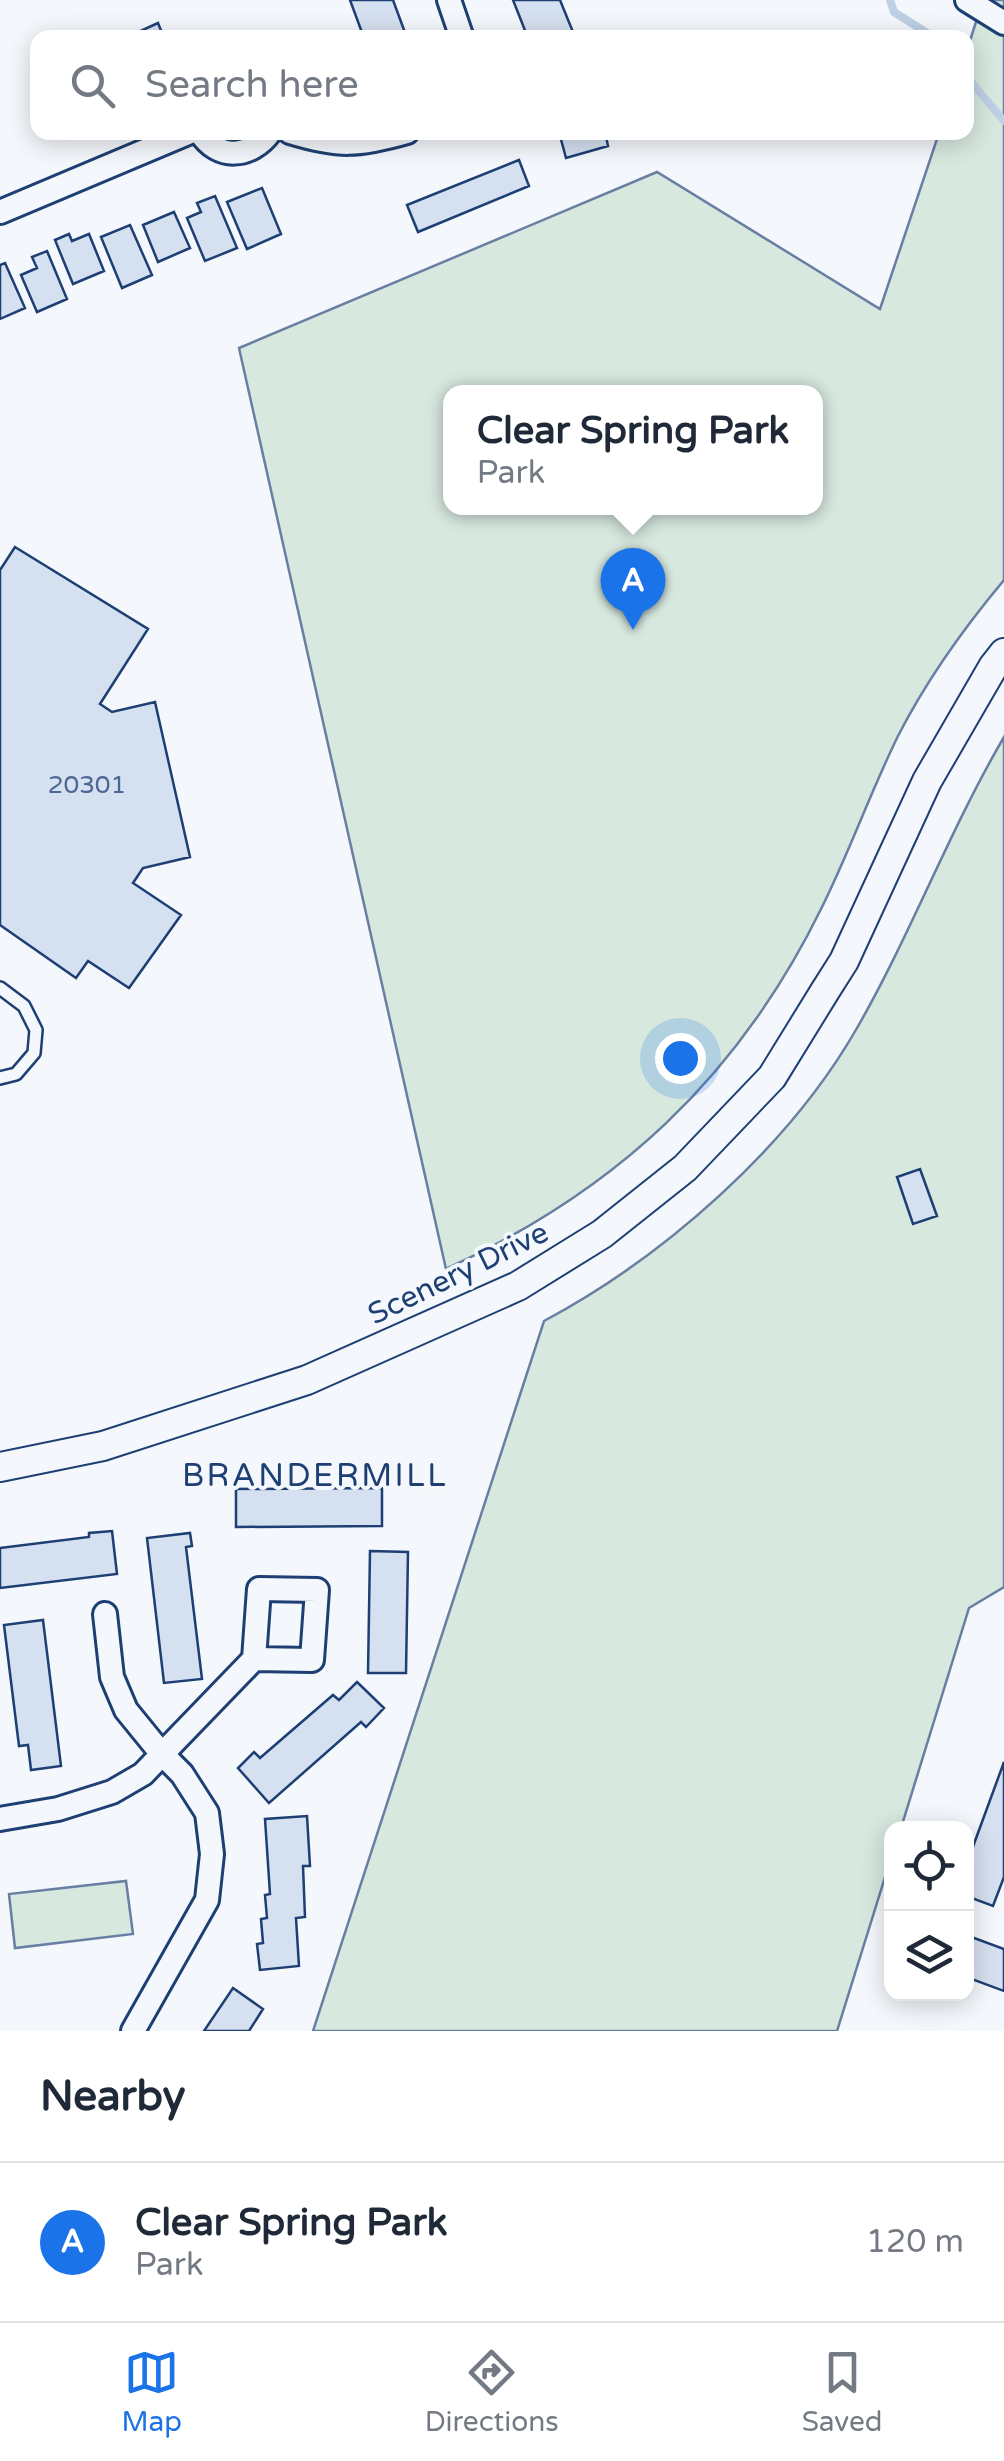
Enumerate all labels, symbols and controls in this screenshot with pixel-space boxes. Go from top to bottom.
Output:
search box [30,30,974,140]
icon: search [65,58,120,113]
text: Search here [145,62,359,108]
popup [443,385,823,515]
text: Clear Spring Park [477,408,789,454]
text: Park [477,454,545,492]
pin: A [600,548,666,630]
house number: 20301 [48,770,126,800]
your location [655,1033,706,1084]
street label: Scenery Drive [362,1214,554,1333]
district label: BRANDERMILL [182,1457,448,1495]
map controls [884,1821,974,2001]
button: locate [884,1821,974,1911]
button: layers [884,1911,974,2001]
text: Nearby [40,2071,185,2122]
text: Clear Spring Park [135,2200,447,2246]
text: A [61,2223,84,2261]
text: 120 m [866,2223,964,2261]
text: Park [135,2246,203,2284]
tab: Map [121,2345,182,2439]
tab: Directions [425,2345,559,2439]
tab: Saved [802,2345,883,2439]

